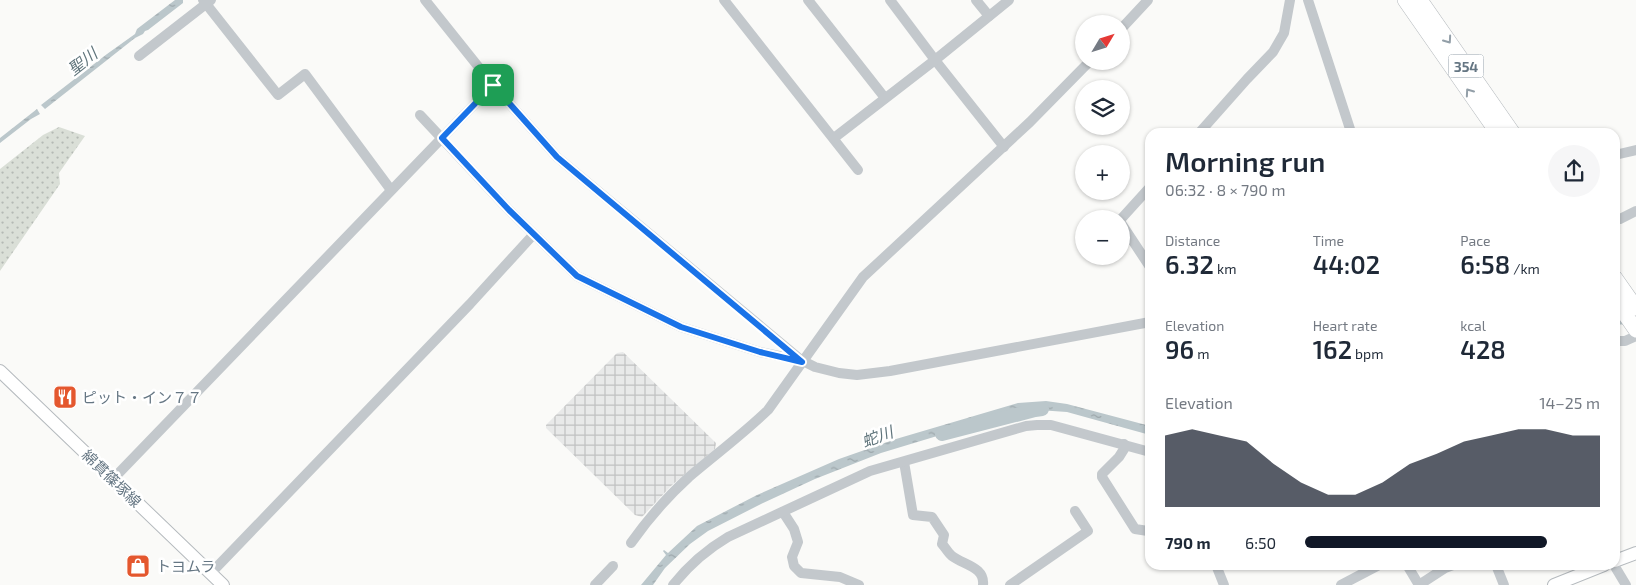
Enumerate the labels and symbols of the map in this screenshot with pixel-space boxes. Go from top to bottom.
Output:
north arrow [1075,15,1130,70]
one-way arrow [1442,34,1451,44]
water label: 聖川 [64,42,102,78]
road number: 354 [1448,54,1484,78]
pin [472,64,514,106]
one-way arrow [1466,89,1475,98]
restaurant icon: ピット・イン７７ [52,384,78,410]
place label: ピット・イン７７ [82,388,202,406]
water label: 蛇川 [859,421,897,450]
street label: 綿貫篠塚線 [79,445,145,511]
shop icon: トヨムラ [125,553,151,579]
place label: トヨムラ [156,557,215,575]

